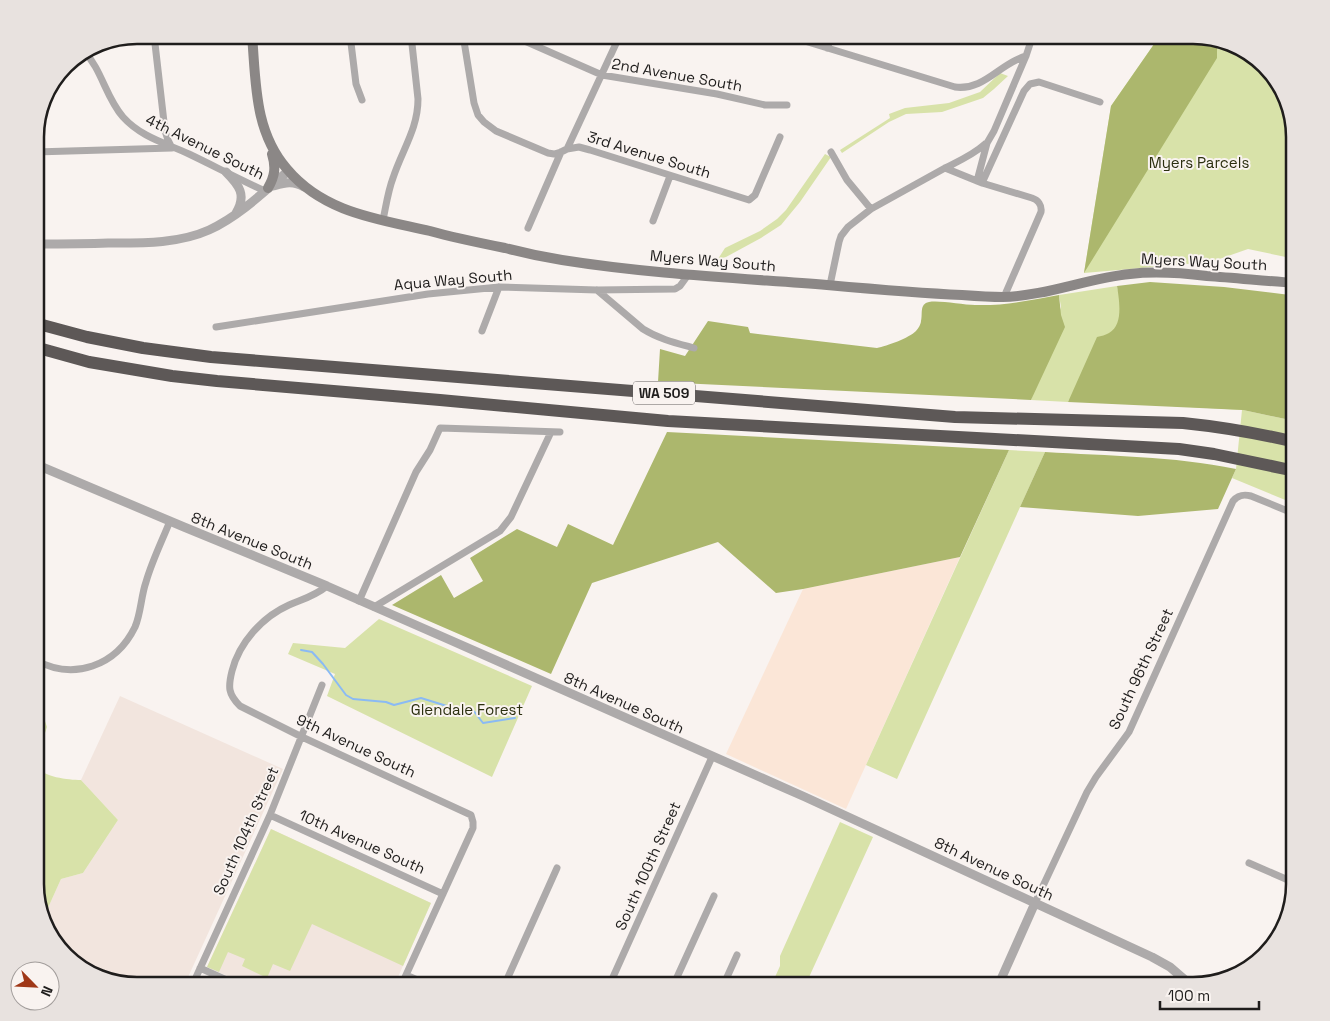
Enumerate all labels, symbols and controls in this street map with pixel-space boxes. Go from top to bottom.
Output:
street label: 2nd Avenue South [610,54,744,95]
street label: 4th Avenue South [143,110,268,184]
street label: 3rd Avenue South [585,127,713,182]
park label: Myers Parcels [1149,153,1249,172]
street label: Myers Way South [649,246,777,275]
street label: Myers Way South [1140,249,1268,274]
street label: Aqua Way South [393,265,513,294]
road number: WA 509 [633,382,695,404]
street label: 8th Avenue South [189,507,316,574]
street label: South 96th Street [1104,605,1177,733]
street label: 8th Avenue South [561,667,687,738]
park label: Glendale Forest [411,700,523,719]
street label: 9th Avenue South [294,710,419,782]
street label: South 104th Street [209,764,282,898]
street label: South 100th Street [611,798,685,933]
street label: 10th Avenue South [296,805,428,878]
street label: 8th Avenue South [931,833,1057,905]
north arrow [10,961,60,1011]
scale bar [1160,978,1259,1010]
text: N [37,983,57,999]
text: 100 m [1168,986,1210,1005]

